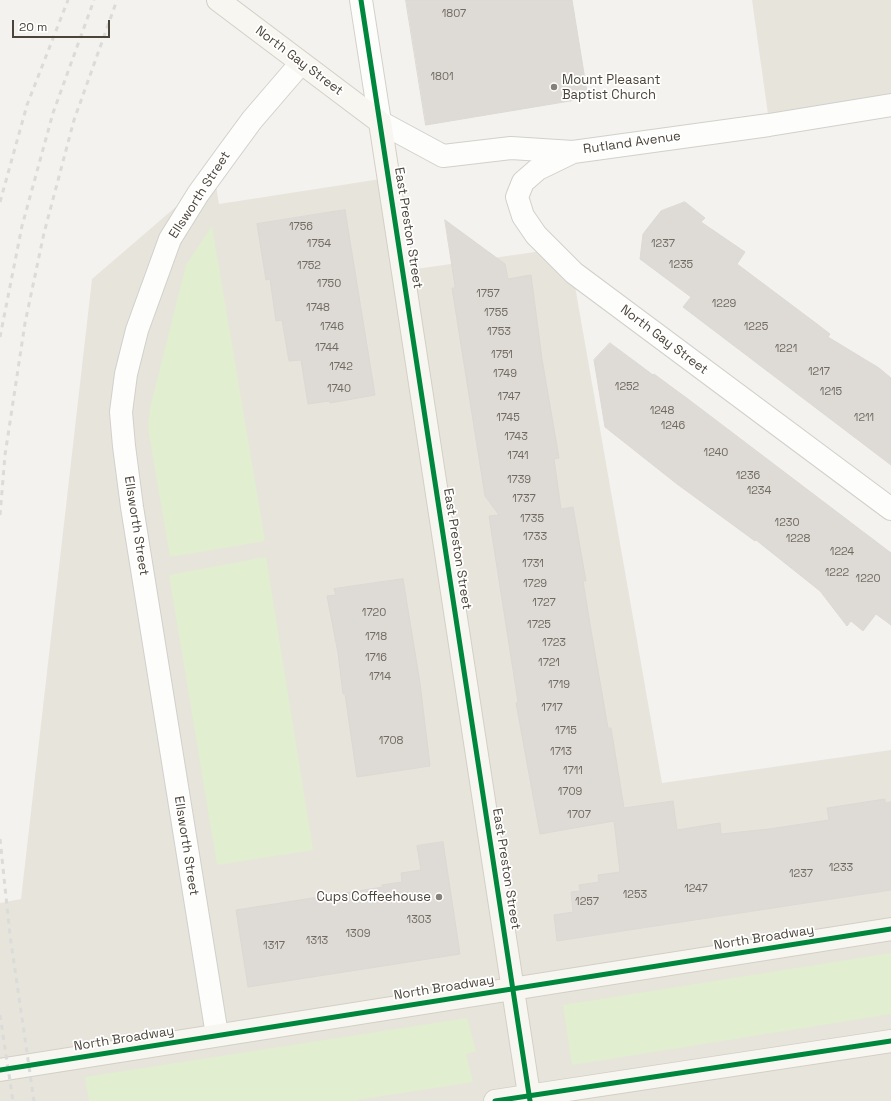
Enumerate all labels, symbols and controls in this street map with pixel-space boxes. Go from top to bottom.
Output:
house number: 1807 [442,7,466,21]
scale bar [14,12,112,38]
text: 20 m [19,19,47,35]
street label: North Gay Street [252,23,346,99]
house number: 1801 [430,70,454,84]
place label: Mount Pleasant Baptist Church [562,72,661,103]
marker: Mount Pleasant Baptist Church [549,82,559,92]
street label: Rutland Avenue [582,128,682,158]
street label: Ellsworth Street [166,149,234,241]
street label: East Preston Street [391,166,425,290]
house number: 1756 [289,220,313,234]
house number: 1754 [307,237,331,251]
house number: 1237 [651,237,675,251]
house number: 1235 [669,258,693,272]
house number: 1752 [297,259,321,273]
house number: 1750 [317,277,341,291]
house number: 1757 [476,287,500,301]
house number: 1229 [712,297,736,311]
house number: 1748 [306,301,330,315]
street label: North Gay Street [617,302,711,378]
house number: 1755 [484,306,508,320]
house number: 1746 [320,320,344,334]
house number: 1225 [744,320,768,334]
house number: 1753 [487,325,511,339]
house number: 1744 [315,341,339,355]
house number: 1221 [775,342,797,356]
house number: 1751 [491,348,513,362]
house number: 1742 [329,360,353,374]
house number: 1217 [808,365,830,379]
house number: 1749 [493,367,517,381]
house number: 1252 [615,380,639,394]
house number: 1740 [327,382,351,396]
house number: 1215 [820,385,842,399]
house number: 1747 [498,390,520,404]
house number: 1248 [650,404,674,418]
house number: 1745 [496,411,520,425]
house number: 1211 [854,411,874,425]
house number: 1246 [661,419,685,433]
house number: 1743 [504,430,528,444]
house number: 1240 [704,446,728,460]
house number: 1741 [507,449,529,463]
house number: 1236 [736,469,760,483]
house number: 1739 [507,473,531,487]
street label: Ellsworth Street [120,475,152,577]
house number: 1234 [747,484,771,498]
street label: East Preston Street [440,487,474,611]
house number: 1737 [512,492,536,506]
house number: 1735 [520,512,544,526]
house number: 1230 [775,516,799,530]
house number: 1733 [523,530,547,544]
house number: 1228 [786,532,810,546]
house number: 1224 [830,545,854,559]
house number: 1731 [522,557,544,571]
house number: 1222 [825,566,849,580]
house number: 1220 [856,572,880,586]
house number: 1729 [523,577,547,591]
house number: 1727 [532,596,556,610]
house number: 1720 [362,606,386,620]
house number: 1725 [527,618,551,632]
house number: 1718 [365,630,387,644]
house number: 1723 [542,636,566,650]
house number: 1716 [365,651,387,665]
house number: 1721 [538,656,560,670]
house number: 1714 [369,670,391,684]
house number: 1719 [548,678,570,692]
house number: 1717 [541,701,563,715]
house number: 1715 [555,724,577,738]
house number: 1708 [379,734,403,748]
house number: 1713 [550,745,572,759]
house number: 1711 [563,764,583,778]
house number: 1709 [558,785,582,799]
street label: Ellsworth Street [170,795,202,897]
street label: East Preston Street [489,807,523,931]
house number: 1707 [567,808,591,822]
house number: 1233 [829,861,853,875]
house number: 1237 [789,867,813,881]
house number: 1247 [684,882,708,896]
house number: 1253 [623,888,647,902]
place label: Cups Coffeehouse [317,889,431,905]
marker: Cups Coffeehouse [434,892,444,902]
house number: 1257 [575,895,599,909]
house number: 1303 [407,913,431,927]
street label: North Broadway [713,922,815,954]
house number: 1309 [345,927,371,941]
house number: 1313 [306,934,328,948]
house number: 1317 [263,939,285,953]
street label: North Broadway [393,972,495,1004]
street label: North Broadway [73,1023,175,1055]

